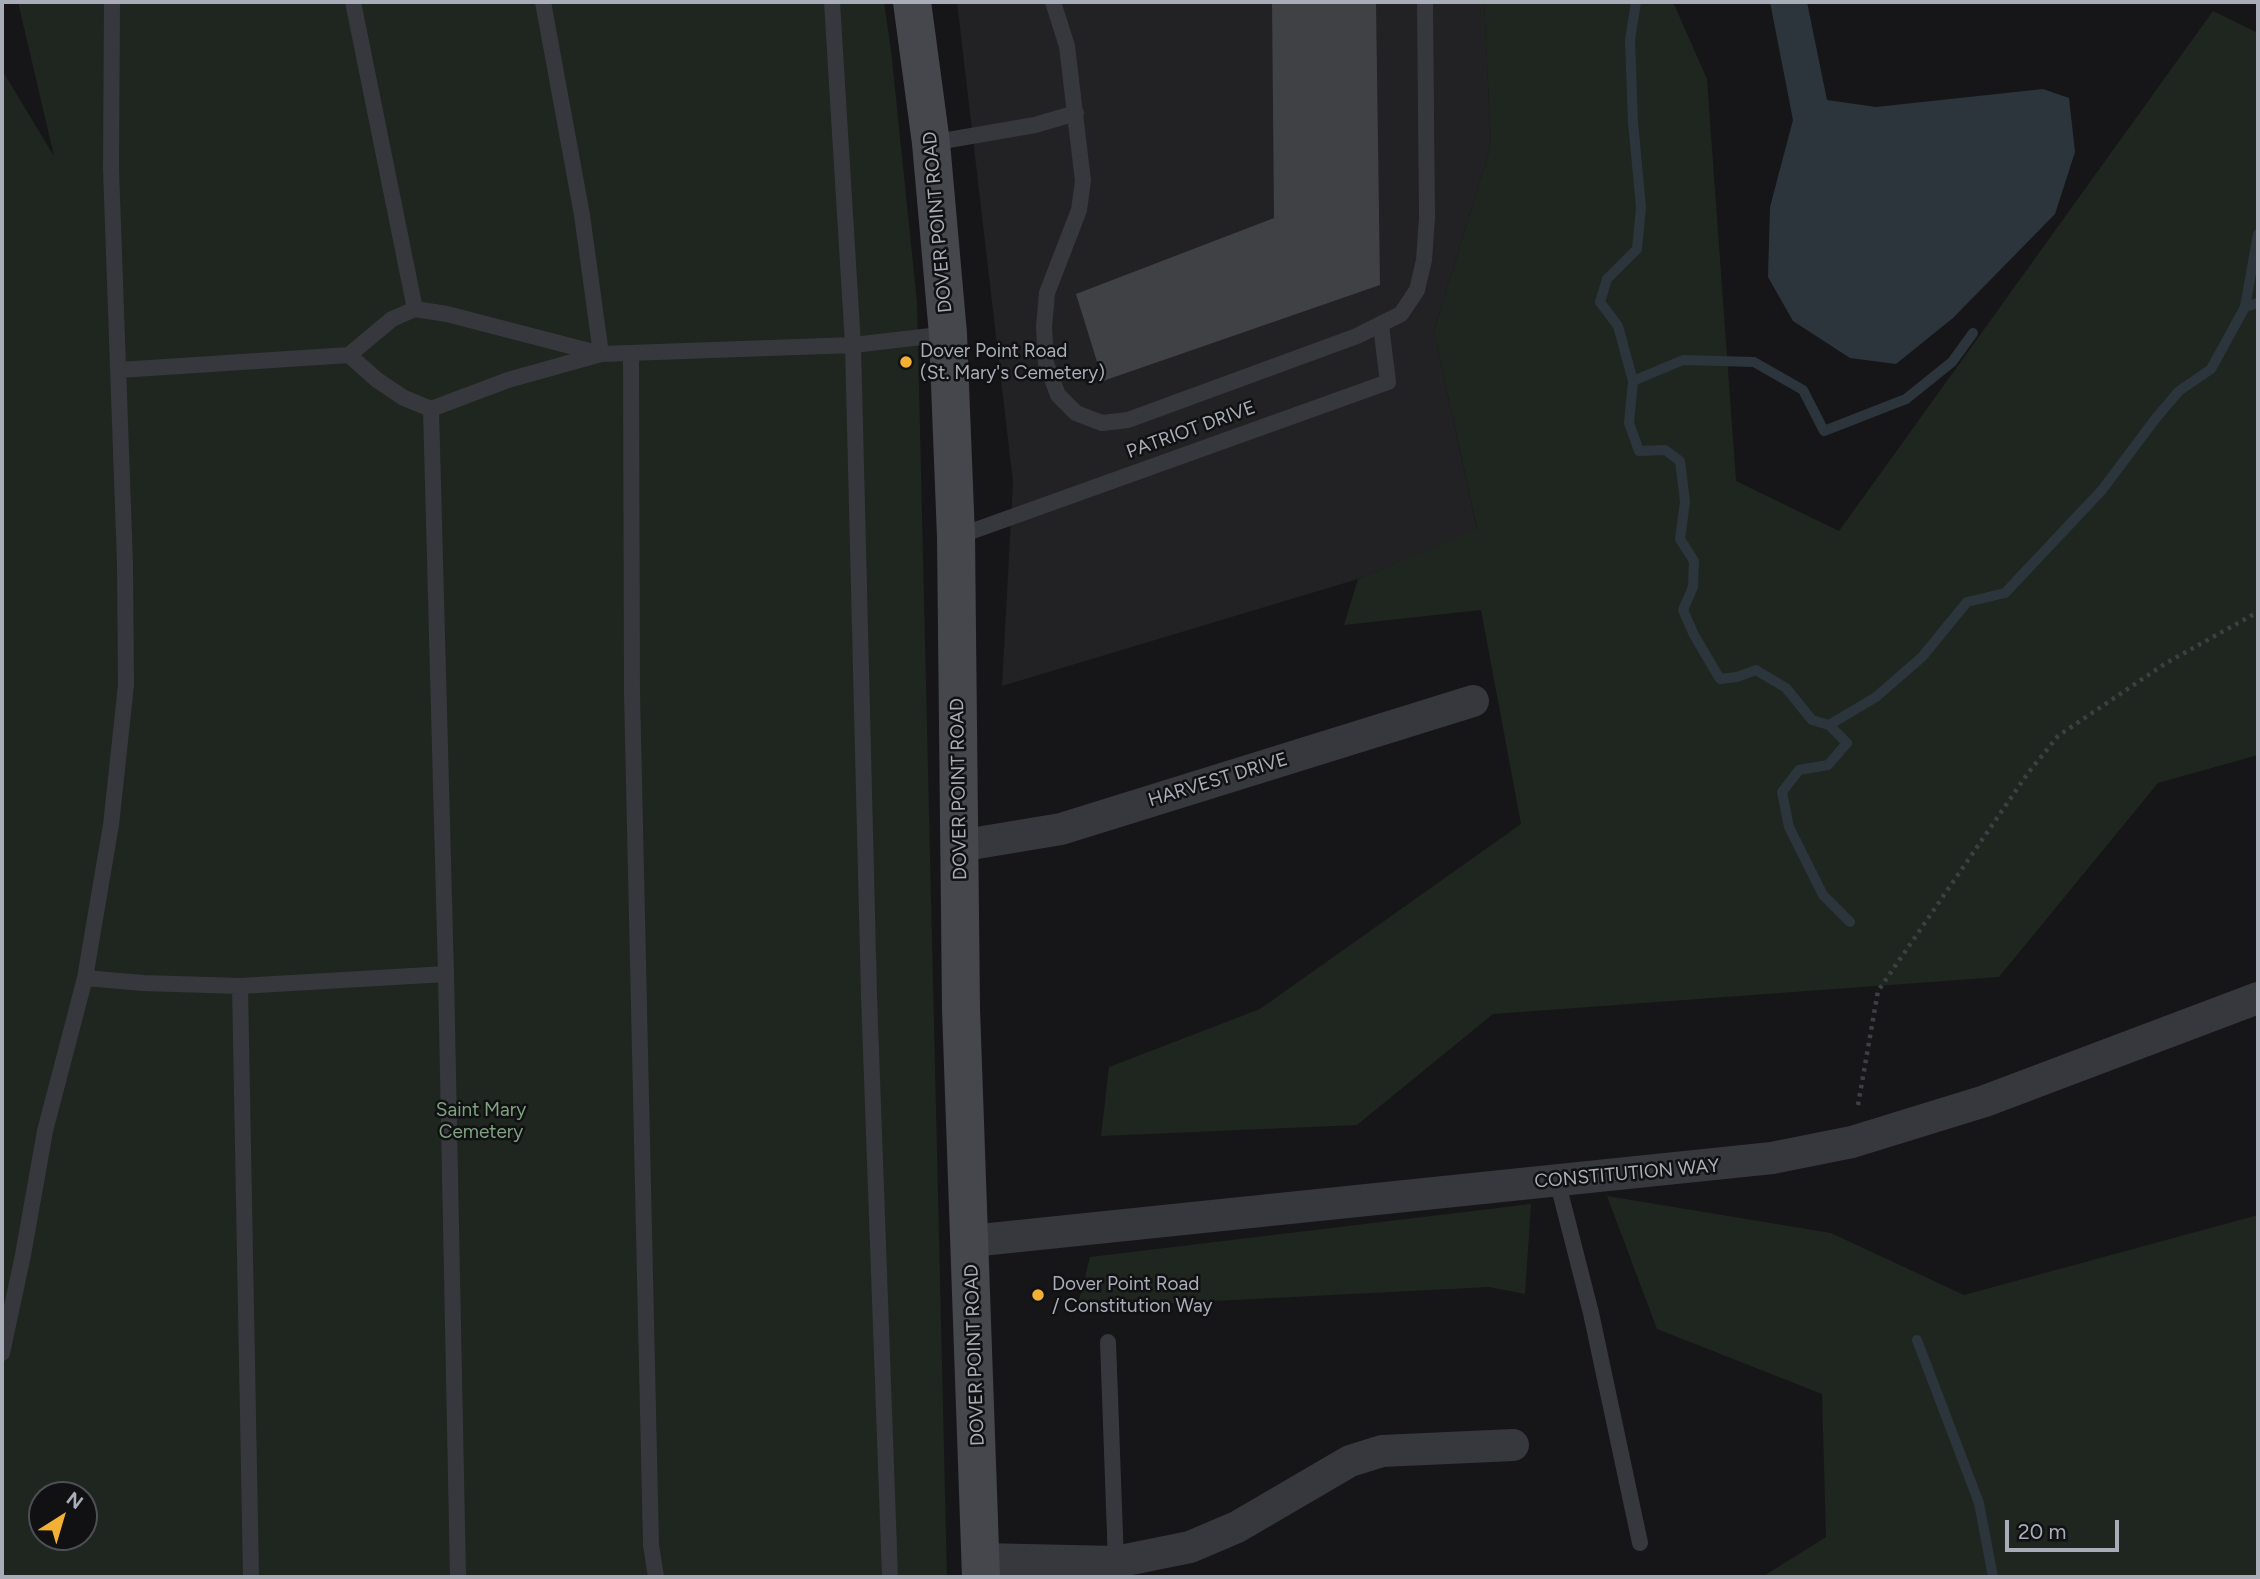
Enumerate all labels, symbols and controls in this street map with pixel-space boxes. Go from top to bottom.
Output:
street label: DOVER POINT ROAD [919,130,957,314]
place label: Dover Point Road (St. Mary's Cemetery) [920,340,1105,384]
marker: Dover Point Road (St. Mary's Cemetery) [898,354,914,370]
street label: PATRIOT DRIVE [1123,396,1259,464]
street label: DOVER POINT ROAD [946,698,972,880]
street label: HARVEST DRIVE [1145,748,1291,812]
park label: Saint Mary Cemetery [436,1099,526,1143]
street label: CONSTITUTION WAY [1533,1155,1721,1193]
street label: DOVER POINT ROAD [960,1264,990,1446]
place label: Dover Point Road / Constitution Way [1052,1273,1213,1317]
marker: Dover Point Road / Constitution Way [1030,1287,1046,1303]
north arrow [28,1481,98,1551]
text: N [62,1487,88,1514]
scale bar [2008,1506,2122,1550]
text: 20 m [2018,1519,2066,1544]

